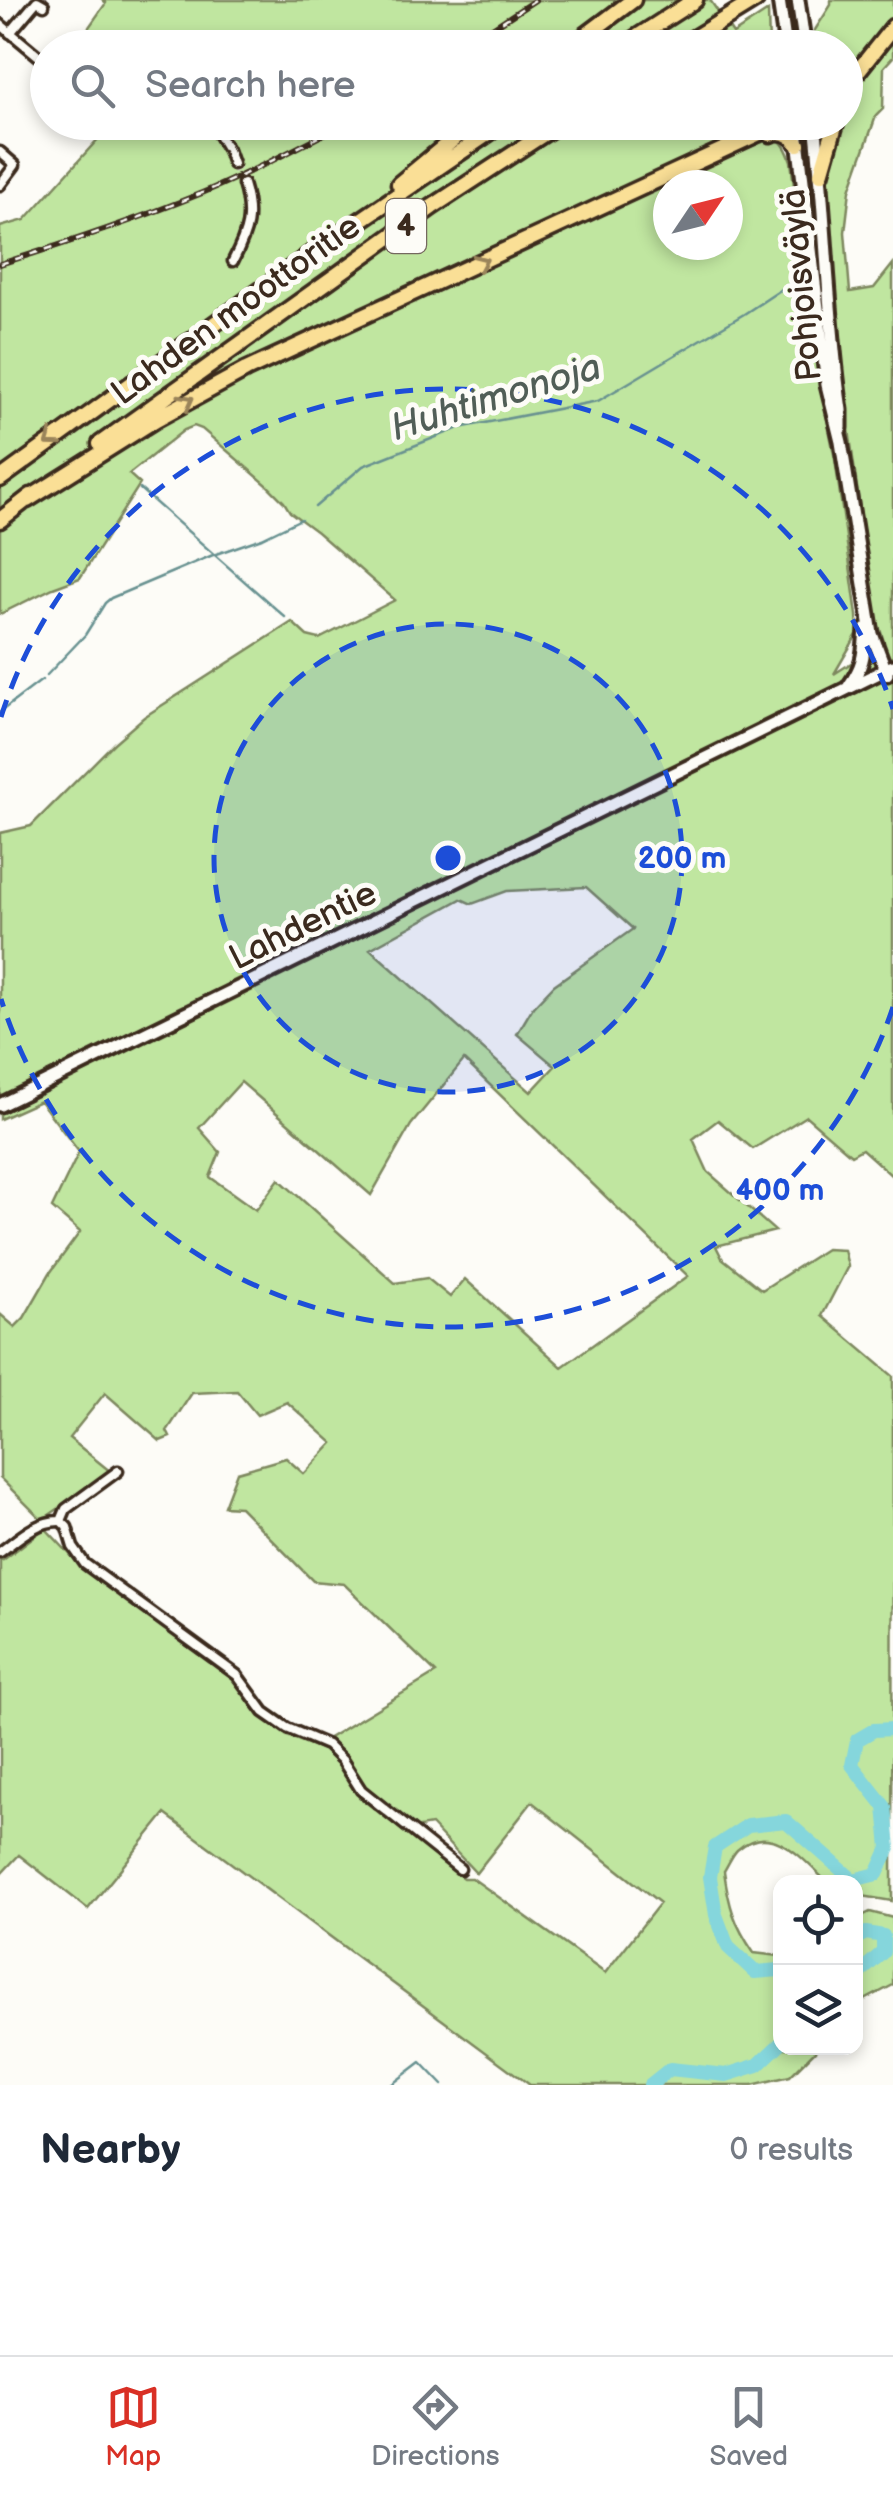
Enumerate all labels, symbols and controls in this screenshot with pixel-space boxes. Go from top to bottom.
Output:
search box [30,30,863,140]
icon: search [65,58,120,113]
text: Search here [145,63,356,108]
north arrow [653,170,743,260]
street label: Pohjoisväylä [772,187,832,383]
road number: 4 [386,199,426,253]
street label: Lahden moottoritie [103,205,369,415]
one-way arrow [471,254,489,274]
water label: Huhtimonoja [385,345,607,451]
one-way arrow [177,394,195,414]
one-way arrow [45,429,63,446]
centre of rings [430,840,466,876]
text: 200 m [638,841,726,877]
street label: Lahdentie [222,872,384,980]
text: 400 m [736,1173,824,1209]
map controls [773,1875,863,2055]
button: locate [773,1875,863,1965]
button: layers [773,1965,863,2055]
text: Nearby [40,2125,180,2176]
text: 0 results [730,2131,853,2170]
tab: Map [105,2380,161,2473]
tab: Directions [371,2380,500,2473]
tab: Saved [710,2380,788,2473]

